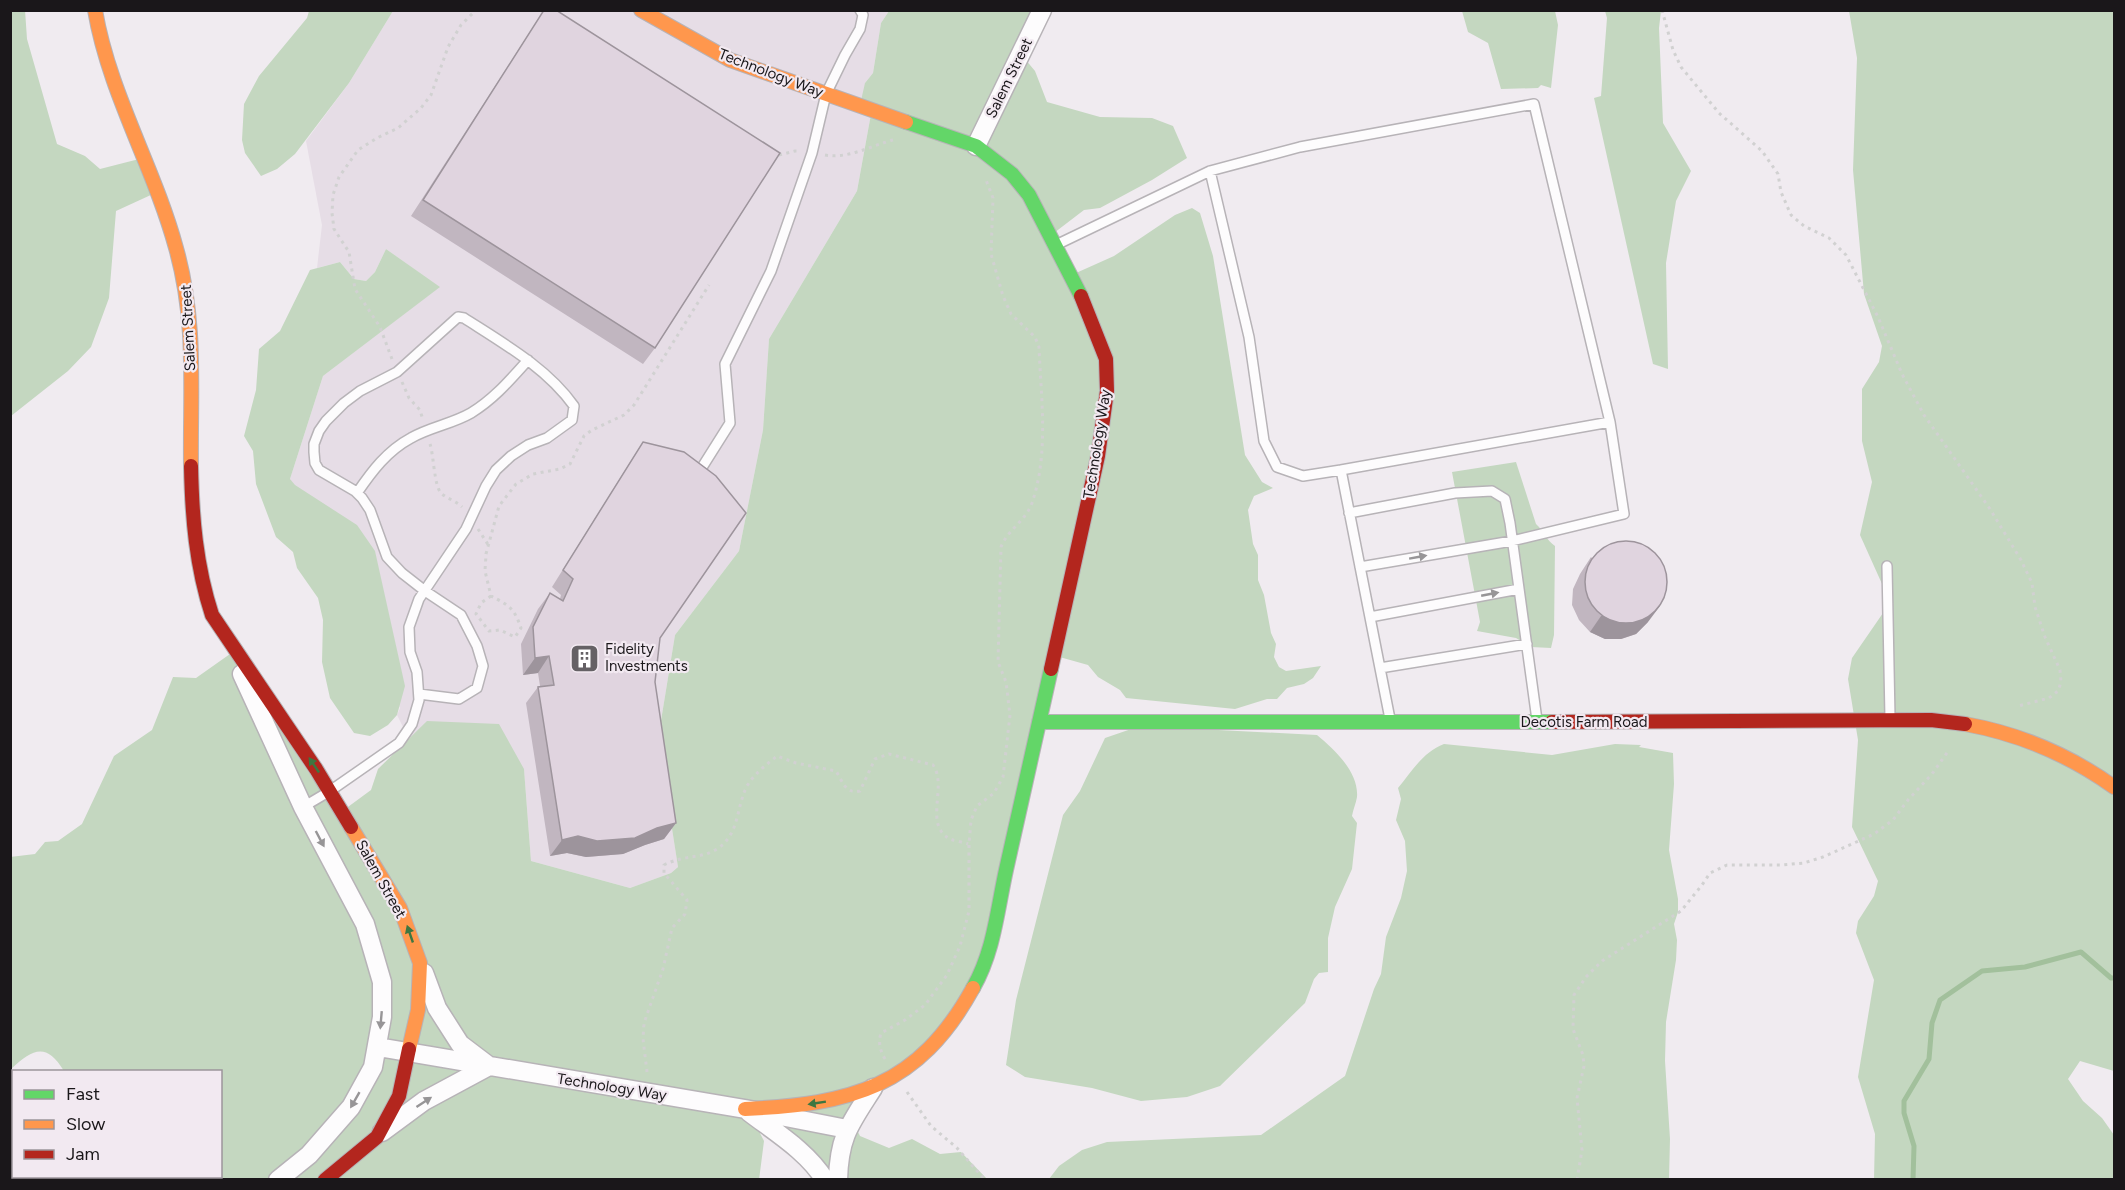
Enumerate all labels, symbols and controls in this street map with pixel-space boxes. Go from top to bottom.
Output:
street label: Salem Street [982,35,1036,121]
street label: Technology Way [716,45,826,101]
street label: Salem Street [177,284,199,372]
street label: Technology Way [1079,388,1115,500]
one-way arrow [1409,552,1428,561]
one-way arrow [1480,590,1499,599]
place label: Fidelity Investments [605,640,688,675]
building icon: Fidelity Investments [568,642,600,674]
street label: Decotis Farm Road [1521,713,1647,731]
one-way arrow [309,757,320,773]
one-way arrow [315,831,325,848]
street label: Salem Street [352,837,410,922]
one-way arrow [404,925,414,943]
one-way arrow [376,1011,386,1030]
street label: Technology Way [556,1069,668,1105]
legend [12,1070,222,1178]
text: Fast [66,1083,100,1105]
one-way arrow [350,1092,360,1109]
one-way arrow [416,1097,432,1108]
one-way arrow [807,1099,826,1108]
text: Slow [66,1113,105,1135]
text: Jam [66,1143,100,1165]

